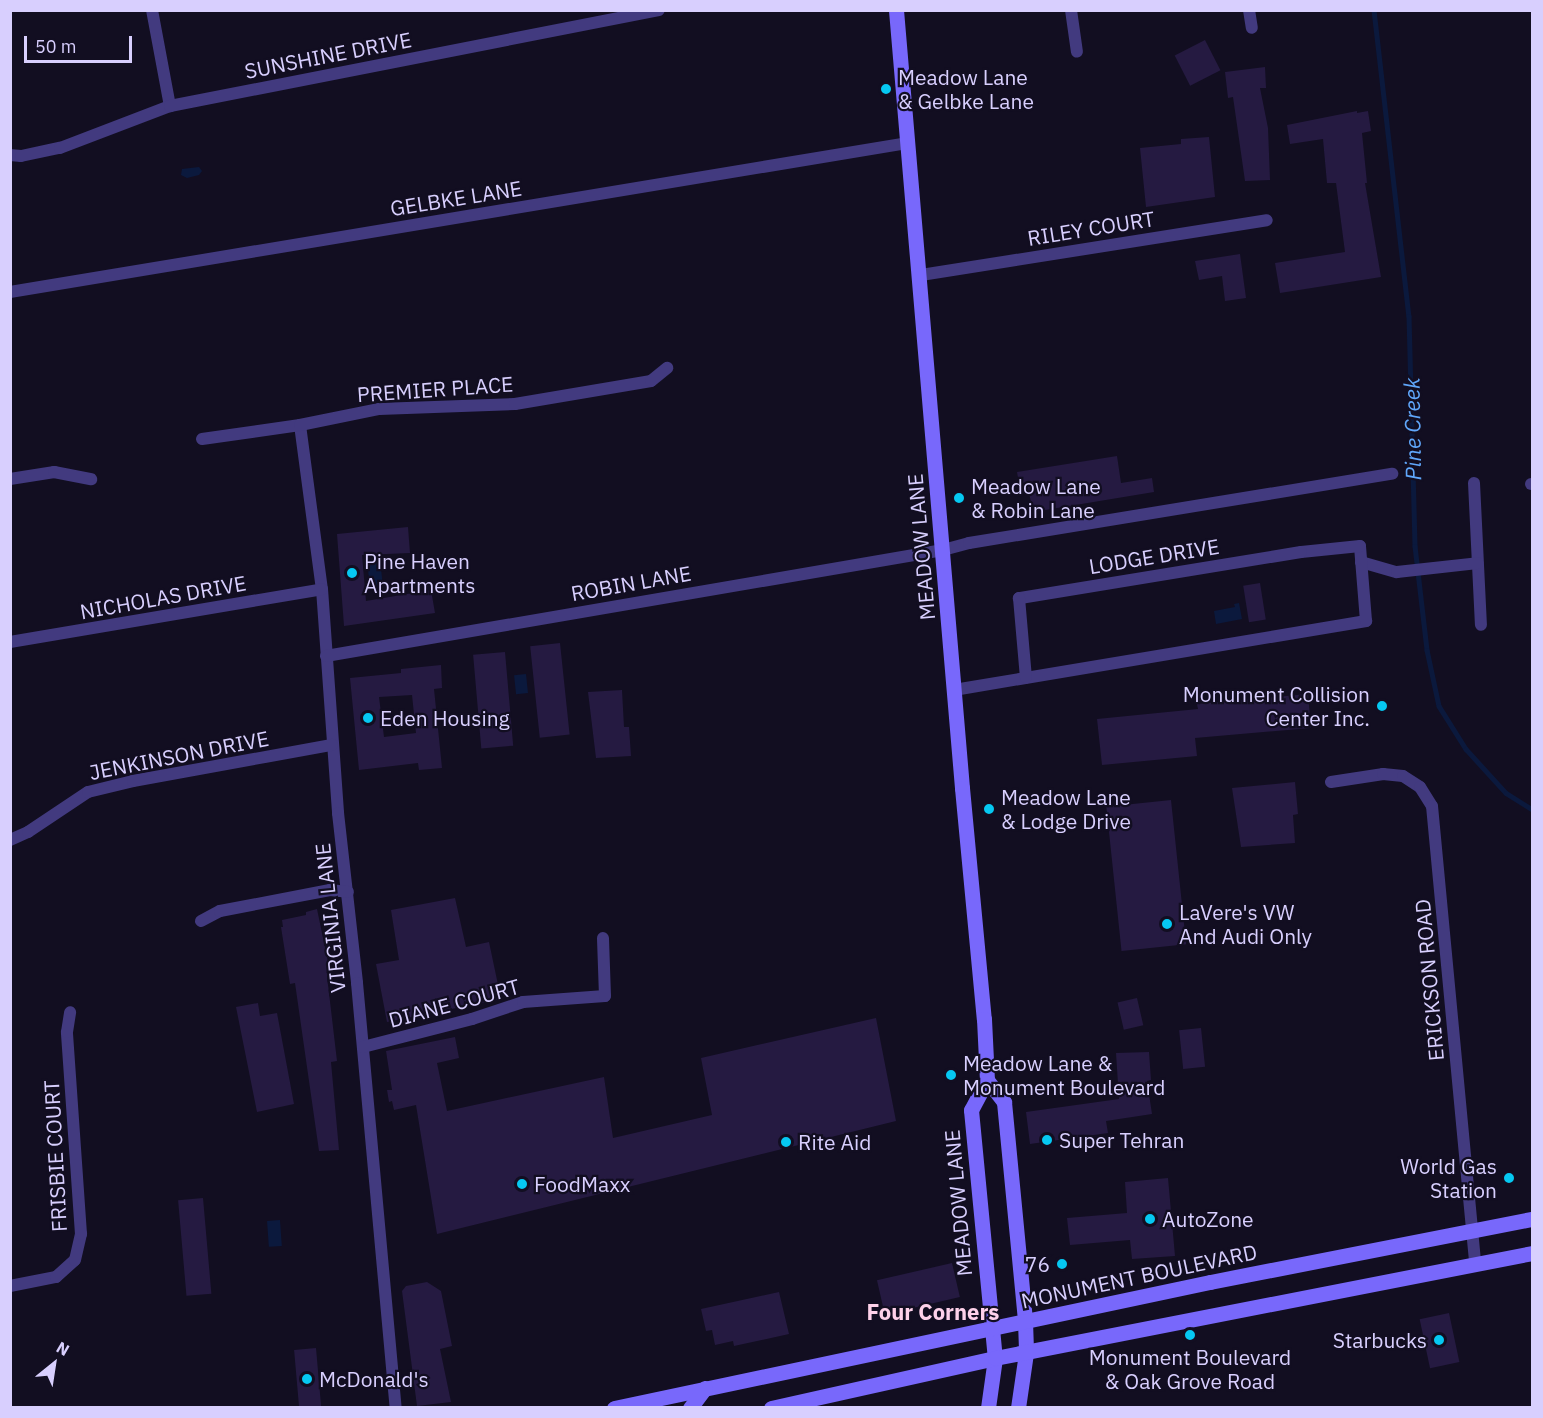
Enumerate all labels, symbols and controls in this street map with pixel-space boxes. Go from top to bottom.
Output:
scale bar [27,24,135,62]
street label: SUNSHINE DRIVE [242,26,414,84]
text: 50 m [35,35,77,58]
place label: Meadow Lane & Gelbke Lane [898,64,1034,114]
marker: Meadow Lane & Gelbke Lane [879,82,893,96]
street label: GELBKE LANE [388,175,524,221]
street label: RILEY COURT [1026,206,1156,250]
street label: PREMIER PLACE [356,371,514,407]
water label: Pine Creek [1398,377,1426,481]
street label: MEADOW LANE [902,473,940,621]
place label: Meadow Lane & Robin Lane [971,473,1101,523]
marker: Meadow Lane & Robin Lane [952,491,966,505]
street label: LODGE DRIVE [1087,533,1221,579]
place label: Pine Haven Apartments [364,548,475,598]
street label: ROBIN LANE [569,560,693,606]
marker: Pine Haven Apartments [345,566,359,580]
street label: NICHOLAS DRIVE [78,570,248,624]
place label: Monument Collision Center Inc. [1183,681,1370,731]
marker: Monument Collision Center Inc. [1375,699,1389,713]
place label: Eden Housing [380,705,510,731]
marker: Eden Housing [361,711,375,725]
street label: JENKINSON DRIVE [87,725,271,785]
place label: Meadow Lane & Lodge Drive [1001,784,1131,834]
marker: Meadow Lane & Lodge Drive [982,802,996,816]
street label: VIRGINIA LANE [310,842,350,994]
street label: ERICKSON ROAD [1409,898,1449,1062]
place label: LaVere's VW And Audi Only [1179,899,1312,949]
marker: LaVere's VW And Audi Only [1160,917,1174,931]
street label: DIANE COURT [386,973,522,1033]
place label: Meadow Lane & Monument Boulevard [963,1050,1165,1100]
marker: Meadow Lane & Monument Boulevard [944,1068,958,1082]
street label: FRISBIE COURT [38,1079,72,1233]
place label: Super Tehran [1059,1127,1184,1153]
place label: Rite Aid [798,1129,871,1155]
street label: MEADOW LANE [939,1129,977,1277]
marker: Super Tehran [1040,1133,1054,1147]
marker: Rite Aid [779,1135,793,1149]
place label: World Gas Station [1400,1153,1497,1203]
place label: FoodMaxx [534,1171,630,1197]
marker: World Gas Station [1502,1171,1516,1185]
marker: FoodMaxx [515,1177,529,1191]
place label: AutoZone [1162,1206,1254,1232]
marker: AutoZone [1143,1212,1157,1226]
street label: MONUMENT BOULEVARD [1019,1239,1259,1313]
place label: 76 [1025,1251,1050,1277]
marker: 76 [1055,1257,1069,1271]
district label: Four Corners [867,1299,999,1325]
place label: Starbucks [1333,1327,1427,1353]
marker: Monument Boulevard & Oak Grove Road [1183,1328,1197,1342]
marker: Starbucks [1432,1333,1446,1347]
north arrow [24,1334,84,1394]
text: N [53,1337,73,1360]
place label: Monument Boulevard & Oak Grove Road [1089,1344,1291,1394]
place label: McDonald's [319,1366,429,1392]
marker: McDonald's [300,1372,314,1386]

